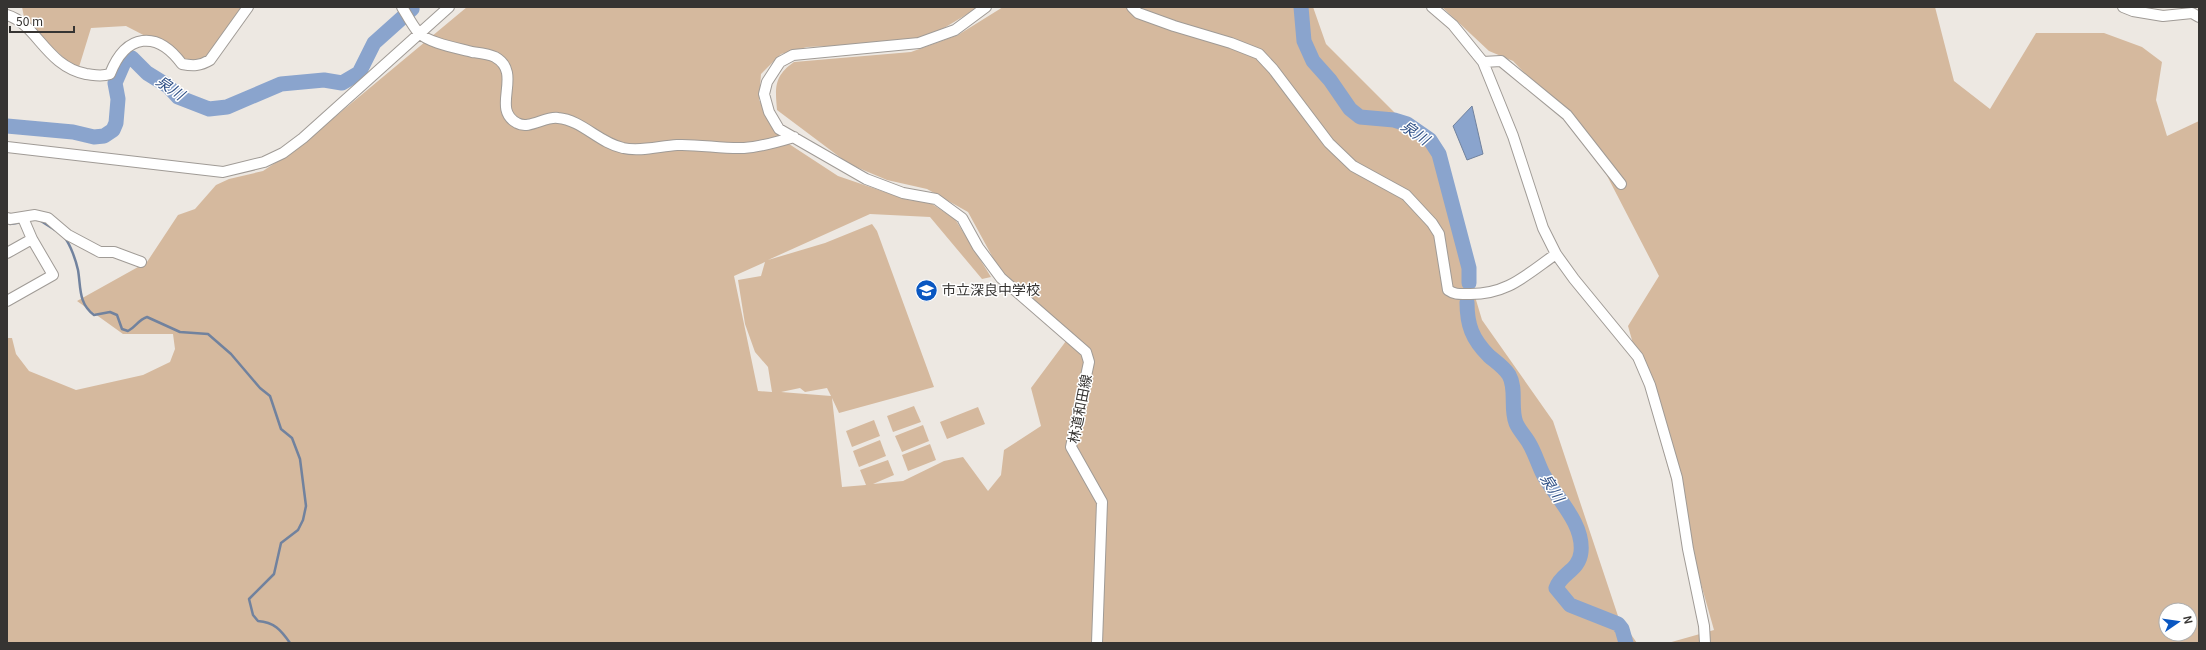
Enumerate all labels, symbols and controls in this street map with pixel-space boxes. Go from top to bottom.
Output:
scale bar [10,8,74,34]
text: 50 m [16,12,43,29]
water label: 泉川 [153,70,191,105]
water label: 泉川 [1398,115,1436,150]
school or university icon: 市立深良中学校 [914,277,940,303]
place label: 市立深良中学校 [942,279,1040,299]
street label: 林道和田線 [1063,373,1096,445]
water label: 泉川 [1536,469,1571,507]
north arrow [2158,602,2198,642]
text: N [2180,614,2197,625]

